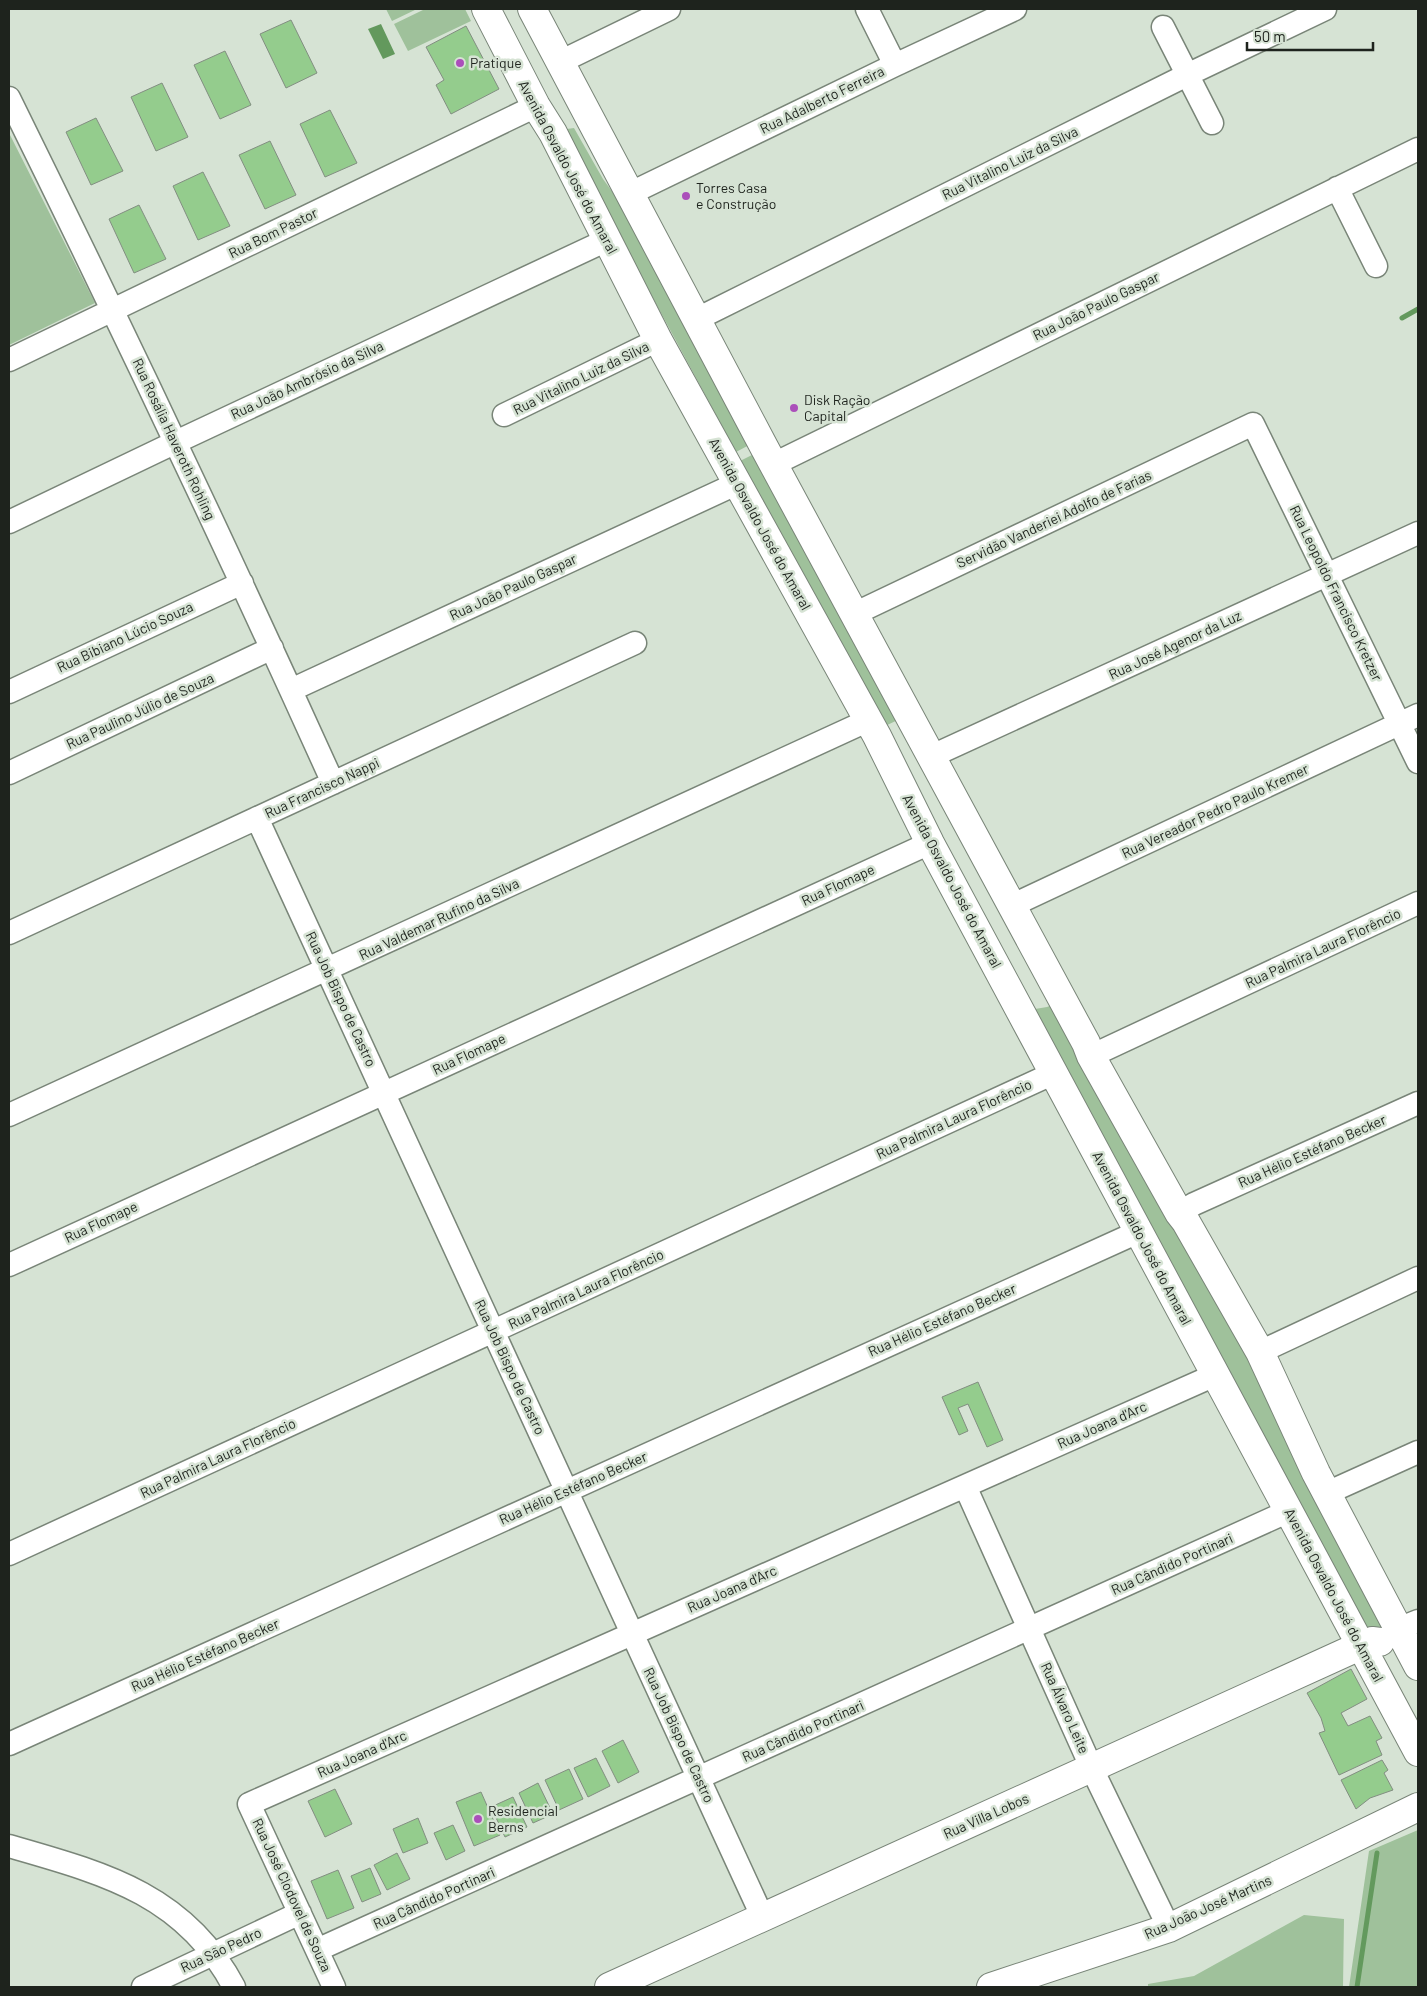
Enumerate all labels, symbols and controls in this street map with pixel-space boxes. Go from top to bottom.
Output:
scale bar [1247,20,1373,52]
text: 50 m [1254,27,1286,45]
place label: Pratique [470,54,522,71]
marker: Pratique [454,57,466,69]
street label: Rua Adalberto Ferreira [757,62,887,137]
street label: Avenida Osvaldo José do Amaral [515,77,622,256]
street label: Rua Vitalino Luiz da Silva [939,122,1080,203]
place label: Torres Casa e Construção [696,179,776,212]
marker: Torres Casa e Construção [680,190,692,202]
street label: Rua Bom Pastor [226,204,320,261]
street label: Rua João Paulo Gaspar [1030,268,1162,343]
street label: Rua João Ambrósio da Silva [228,337,386,422]
street label: Rua Vitalino Luiz da Silva [510,337,651,418]
street label: Rua Rosália Haveroth Rohling [129,355,219,522]
place label: Disk Ração Capital [804,391,870,424]
marker: Disk Ração Capital [788,402,800,414]
street label: Avenida Osvaldo José do Amaral [706,435,815,613]
street label: Servidão Vanderiei Adolfo de Farias [954,466,1154,571]
street label: Rua Leopoldo Francisco Kretzer [1286,502,1386,683]
street label: Rua João Paulo Gaspar [447,550,579,623]
street label: Rua Bibiano Lúcio Souza [54,598,195,676]
street label: Rua José Agenor da Luz [1106,606,1244,683]
street label: Rua Paulino Júlio de Souza [63,669,216,752]
street label: Rua Francisco Nappi [262,754,382,822]
street label: Rua Vereador Pedro Paulo Kremer [1119,760,1311,861]
street label: Avenida Osvaldo José do Amaral [899,791,1006,970]
street label: Rua Flomape [799,860,877,909]
street label: Rua Valdemar Rufino da Silva [356,874,521,963]
street label: Rua Palmira Laura Florêncio [1242,904,1403,991]
street label: Rua Job Bispo de Castro [303,928,380,1069]
street label: Rua Flomape [430,1029,508,1078]
street label: Rua Palmira Laura Florêncio [873,1075,1034,1162]
street label: Rua Hélio Estéfano Becker [1235,1110,1388,1191]
street label: Avenida Osvaldo José do Amaral [1089,1148,1196,1327]
street label: Rua Flomape [62,1197,140,1246]
street label: Rua Palmira Laura Florêncio [505,1245,666,1332]
street label: Rua Hélio Estéfano Becker [865,1279,1018,1360]
street label: Rua Job Bispo de Castro [472,1296,549,1437]
street label: Rua Joana d'Arc [1055,1397,1149,1452]
street label: Rua Palmira Laura Florêncio [137,1414,298,1501]
street label: Rua Hélio Estéfano Becker [496,1447,649,1528]
street label: Avenida Osvaldo José do Amaral [1281,1505,1388,1684]
street label: Rua Cândido Portinari [1108,1529,1235,1598]
street label: Rua Joana d'Arc [685,1561,779,1616]
street label: Rua Hélio Estéfano Becker [128,1614,281,1695]
street label: Rua Álvaro Leite [1038,1659,1093,1756]
street label: Rua Job Bispo de Castro [641,1664,718,1805]
street label: Rua Cândido Portinari [739,1696,866,1765]
street label: Rua Joana d'Arc [315,1726,409,1781]
street label: Rua Villa Lobos [940,1789,1031,1842]
place label: Residencial Berns [488,1802,558,1835]
marker: Residencial Berns [472,1813,484,1825]
street label: Rua José Clodovel de Souza [249,1815,336,1974]
street label: Rua Cândido Portinari [370,1863,497,1932]
street label: Rua João José Martins [1142,1871,1274,1942]
street label: Rua São Pedro [178,1923,264,1976]

